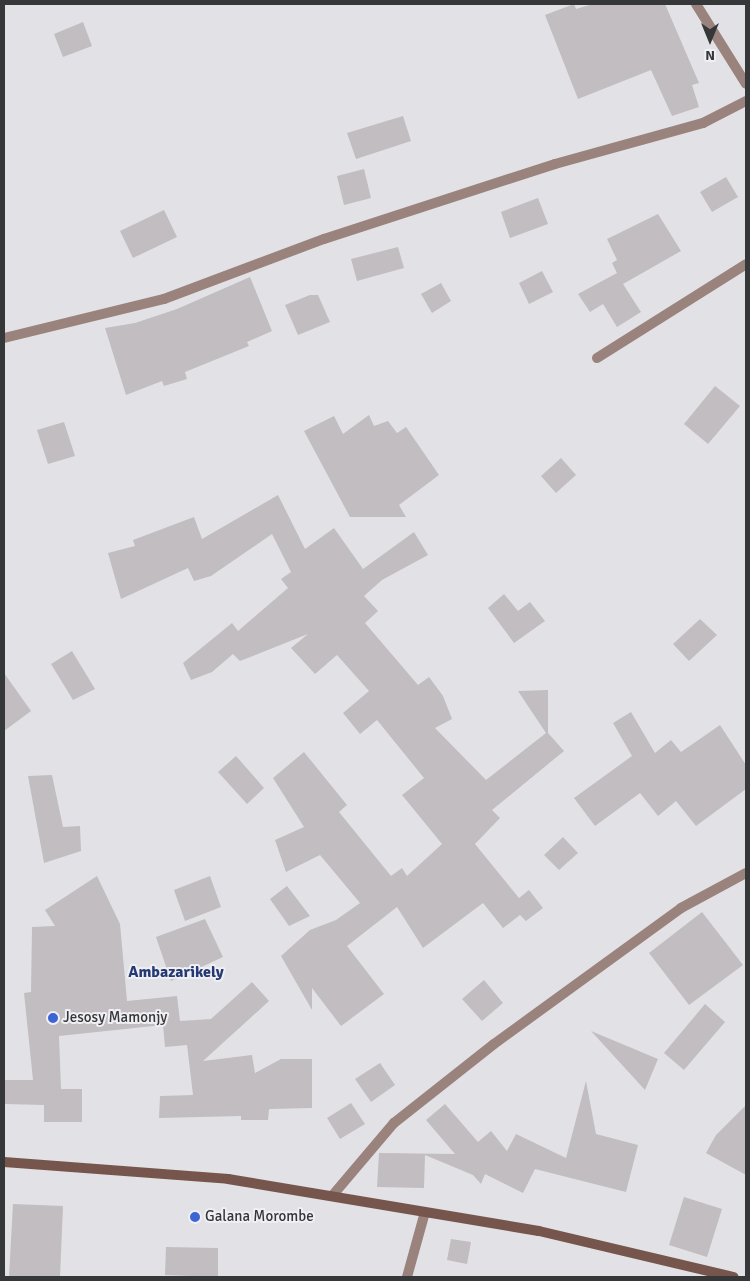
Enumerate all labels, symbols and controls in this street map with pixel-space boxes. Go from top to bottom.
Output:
north arrow [685,15,735,65]
text: N [705,47,715,64]
district label: Ambazarikely [128,962,224,982]
place label: Jesosy Mamonjy [63,1009,167,1027]
marker: Jesosy Mamonjy [47,1012,59,1024]
place label: Galana Morombe [205,1208,314,1226]
marker: Galana Morombe [189,1211,201,1223]

